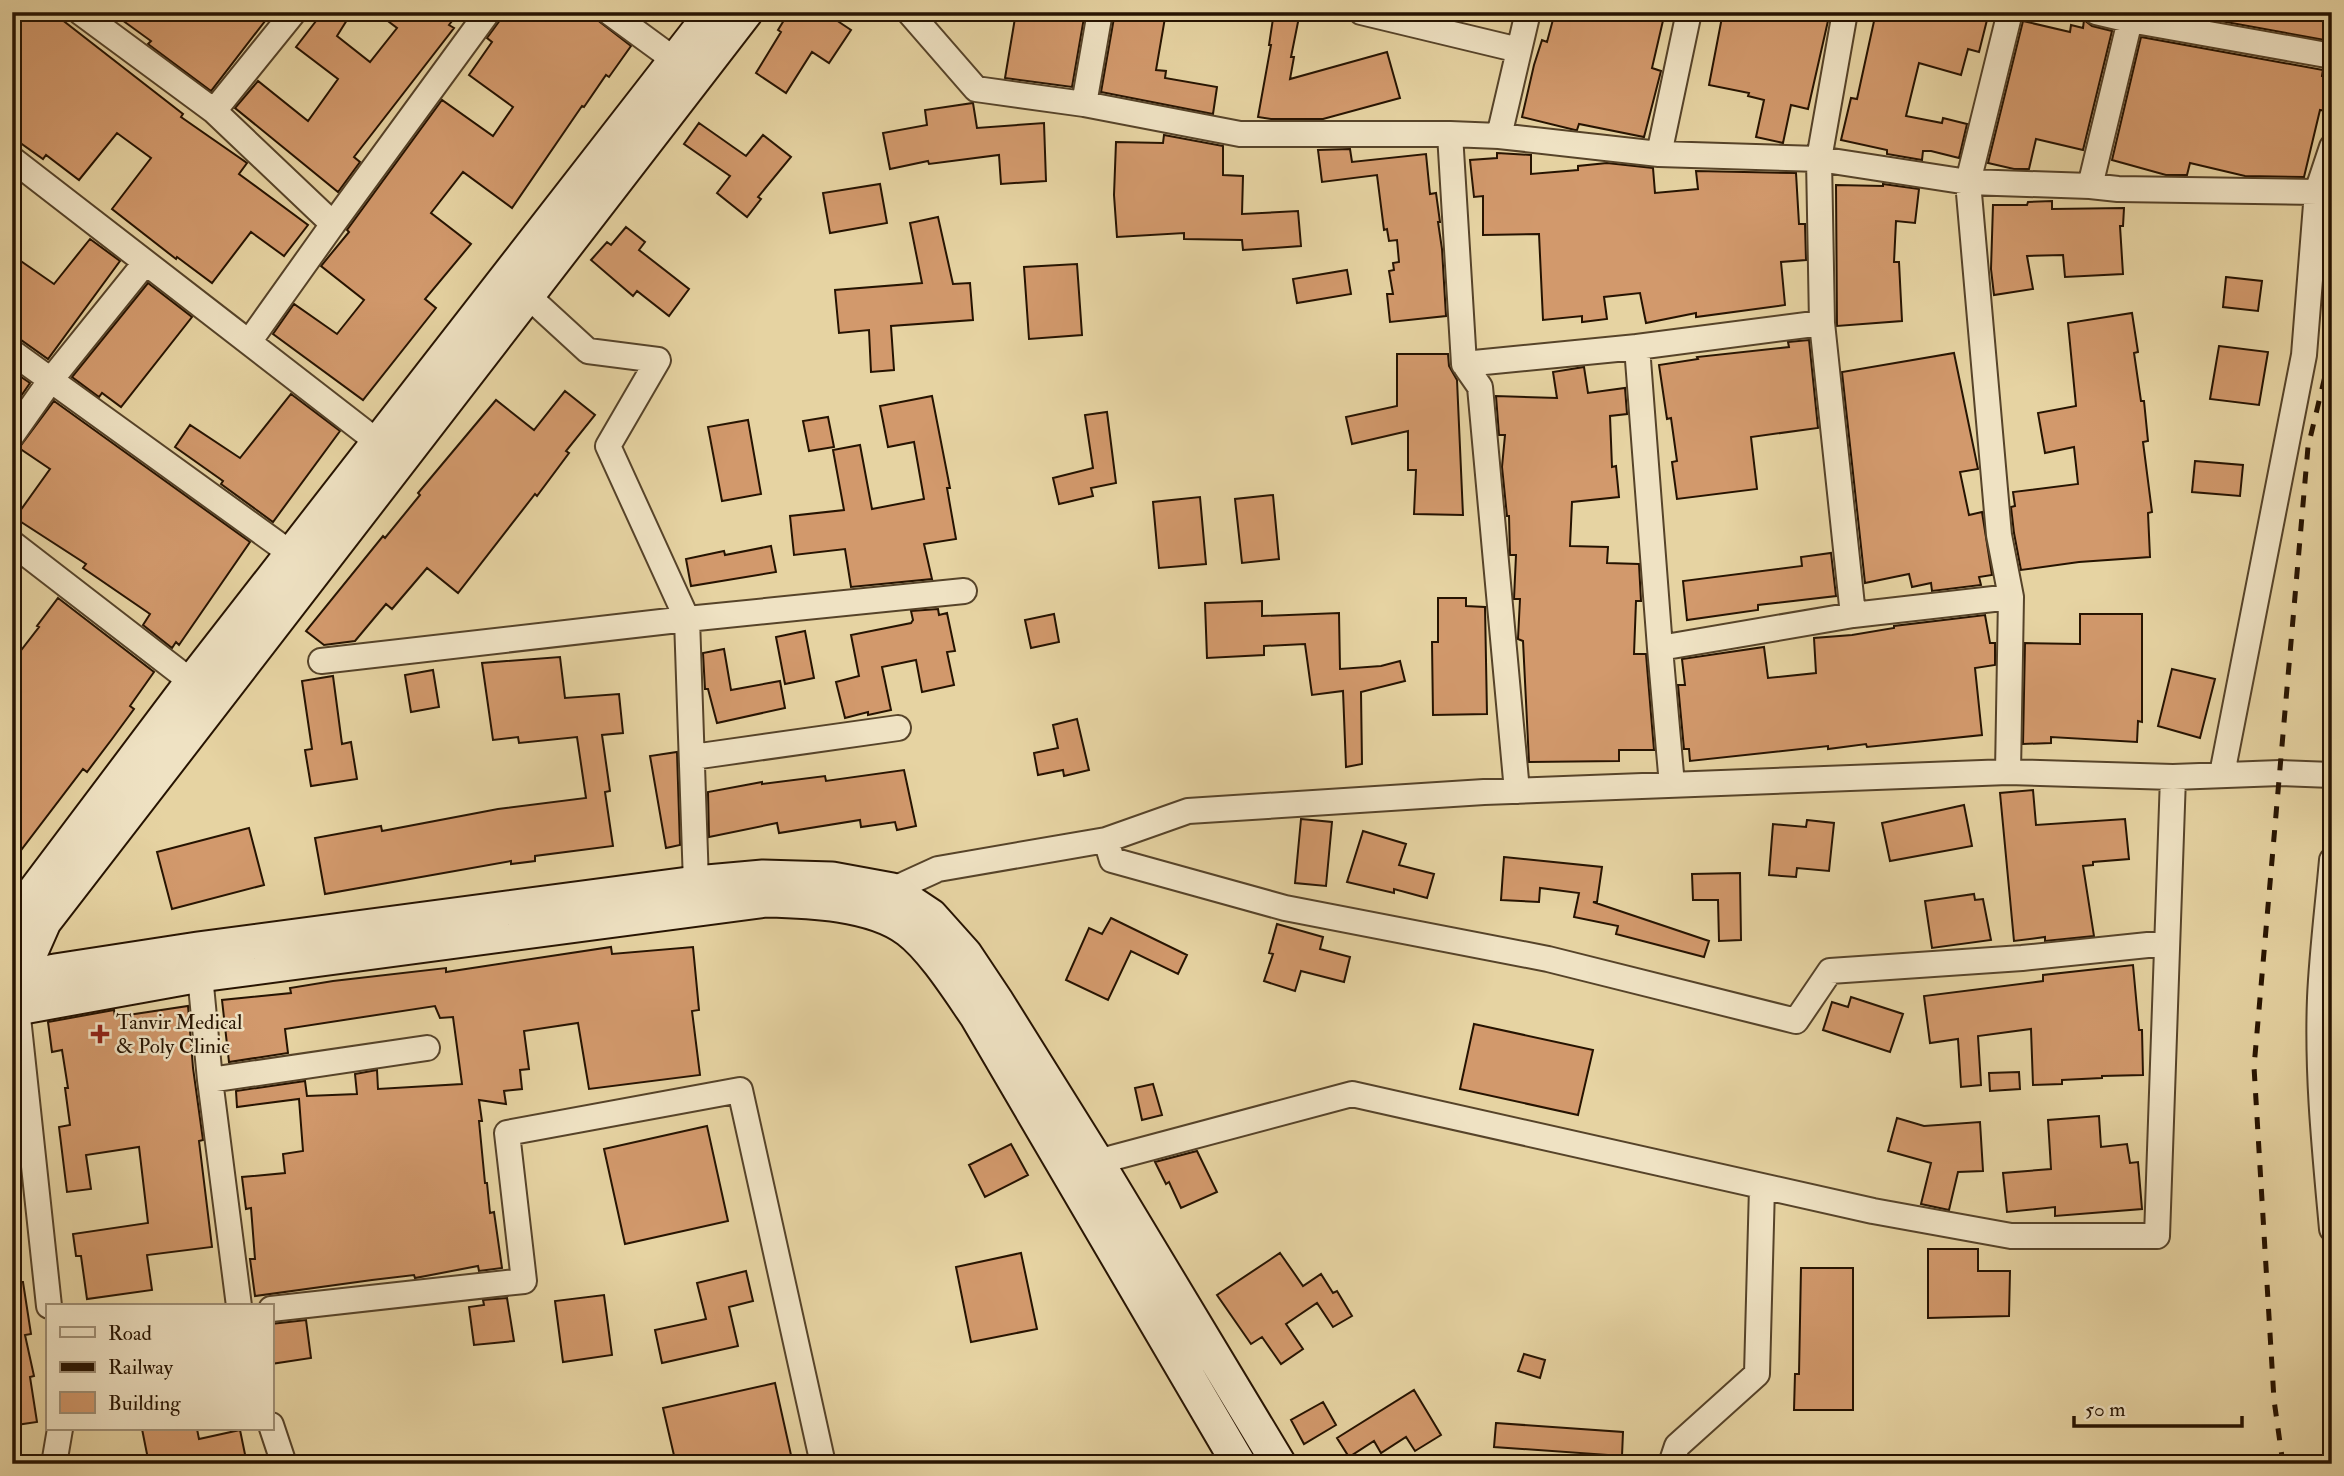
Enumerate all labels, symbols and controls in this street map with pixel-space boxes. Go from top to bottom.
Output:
place label: Tanvir Medical & Poly Clinic [116,1009,243,1060]
marker: Tanvir Medical & Poly Clinic [90,1024,110,1044]
legend [46,1304,273,1430]
text: Road [108,1320,153,1347]
text: Railway [108,1354,174,1381]
scale bar [2074,1385,2242,1429]
text: Building [108,1390,181,1417]
text: 50 m [2085,1396,2126,1423]

